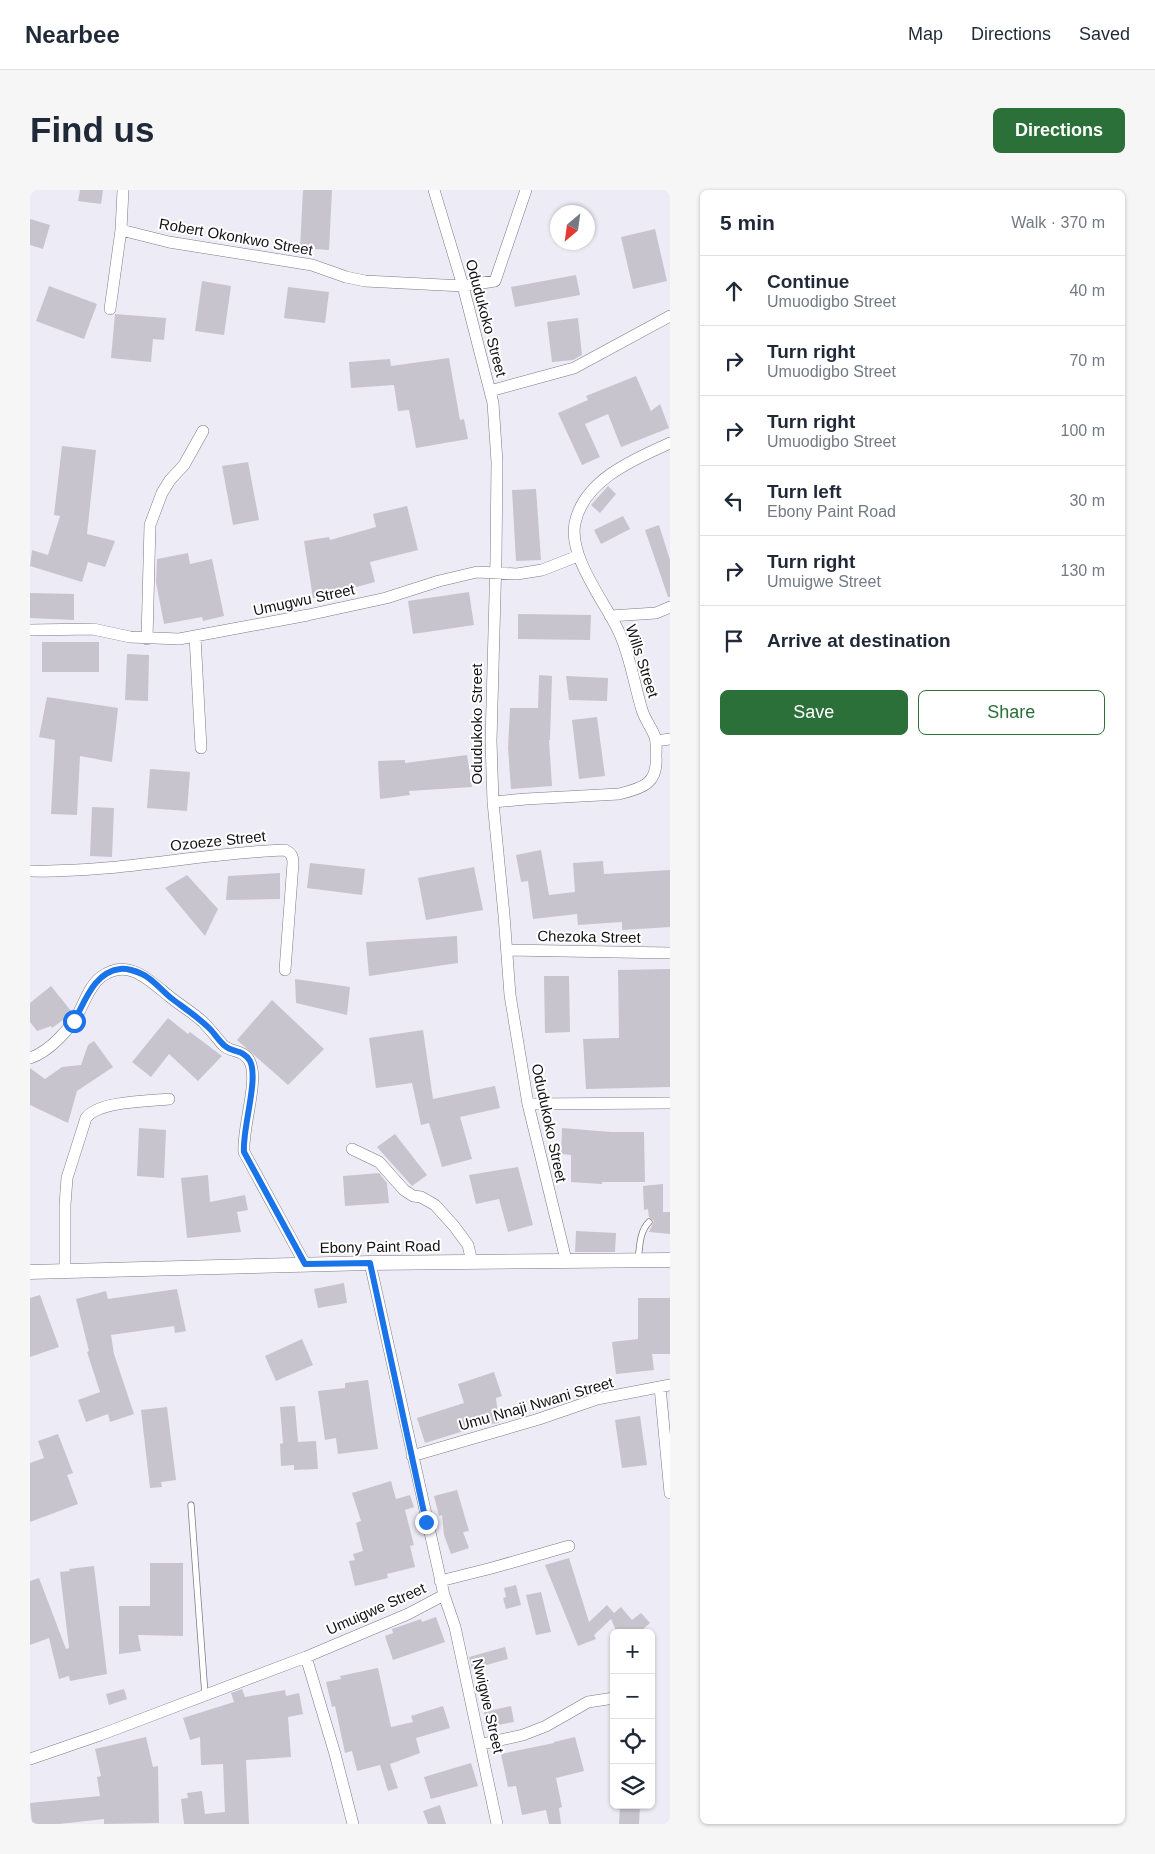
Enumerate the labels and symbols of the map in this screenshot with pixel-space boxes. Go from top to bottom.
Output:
north arrow [550,205,595,250]
street label: Robert Okonkwo Street [158,215,315,259]
street label: Odudukoko Street [463,257,511,379]
street label: Umugwu Street [252,580,357,619]
street label: Wills Street [623,622,663,700]
street label: Odudukoko Street [468,663,485,784]
street label: Ozoeze Street [169,827,267,854]
street label: Chezoka Street [537,927,642,946]
route start [63,1010,86,1033]
street label: Odudukoko Street [529,1062,571,1185]
street label: Ebony Paint Road [319,1237,441,1256]
street label: Umu Nnaji Nwani Street [457,1373,616,1434]
route end [415,1511,438,1534]
street label: Umuigwe Street [324,1579,429,1638]
street label: Nwigwe Street [469,1657,508,1756]

